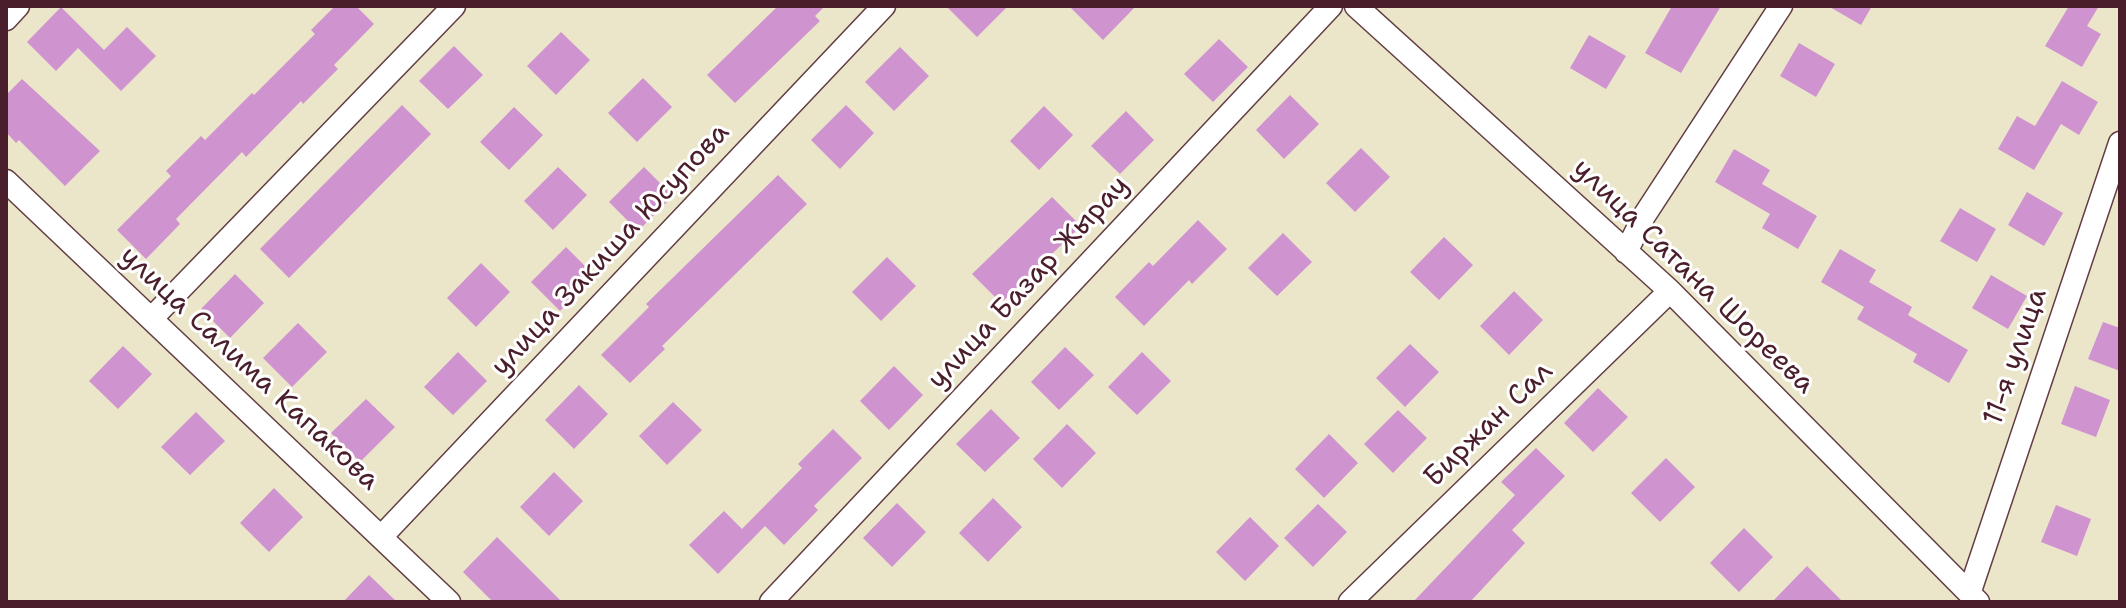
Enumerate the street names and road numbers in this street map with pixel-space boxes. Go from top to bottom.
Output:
street label: улица Закиша Юсупова [485,117,737,383]
street label: улица Сатана Шореева [1565,152,1821,402]
street label: улица Базар Жырау [921,169,1137,397]
street label: улица Салима Капакова [112,240,386,498]
street label: 11-я улица [1977,284,2055,430]
street label: Биржан Сал [1418,355,1560,495]

